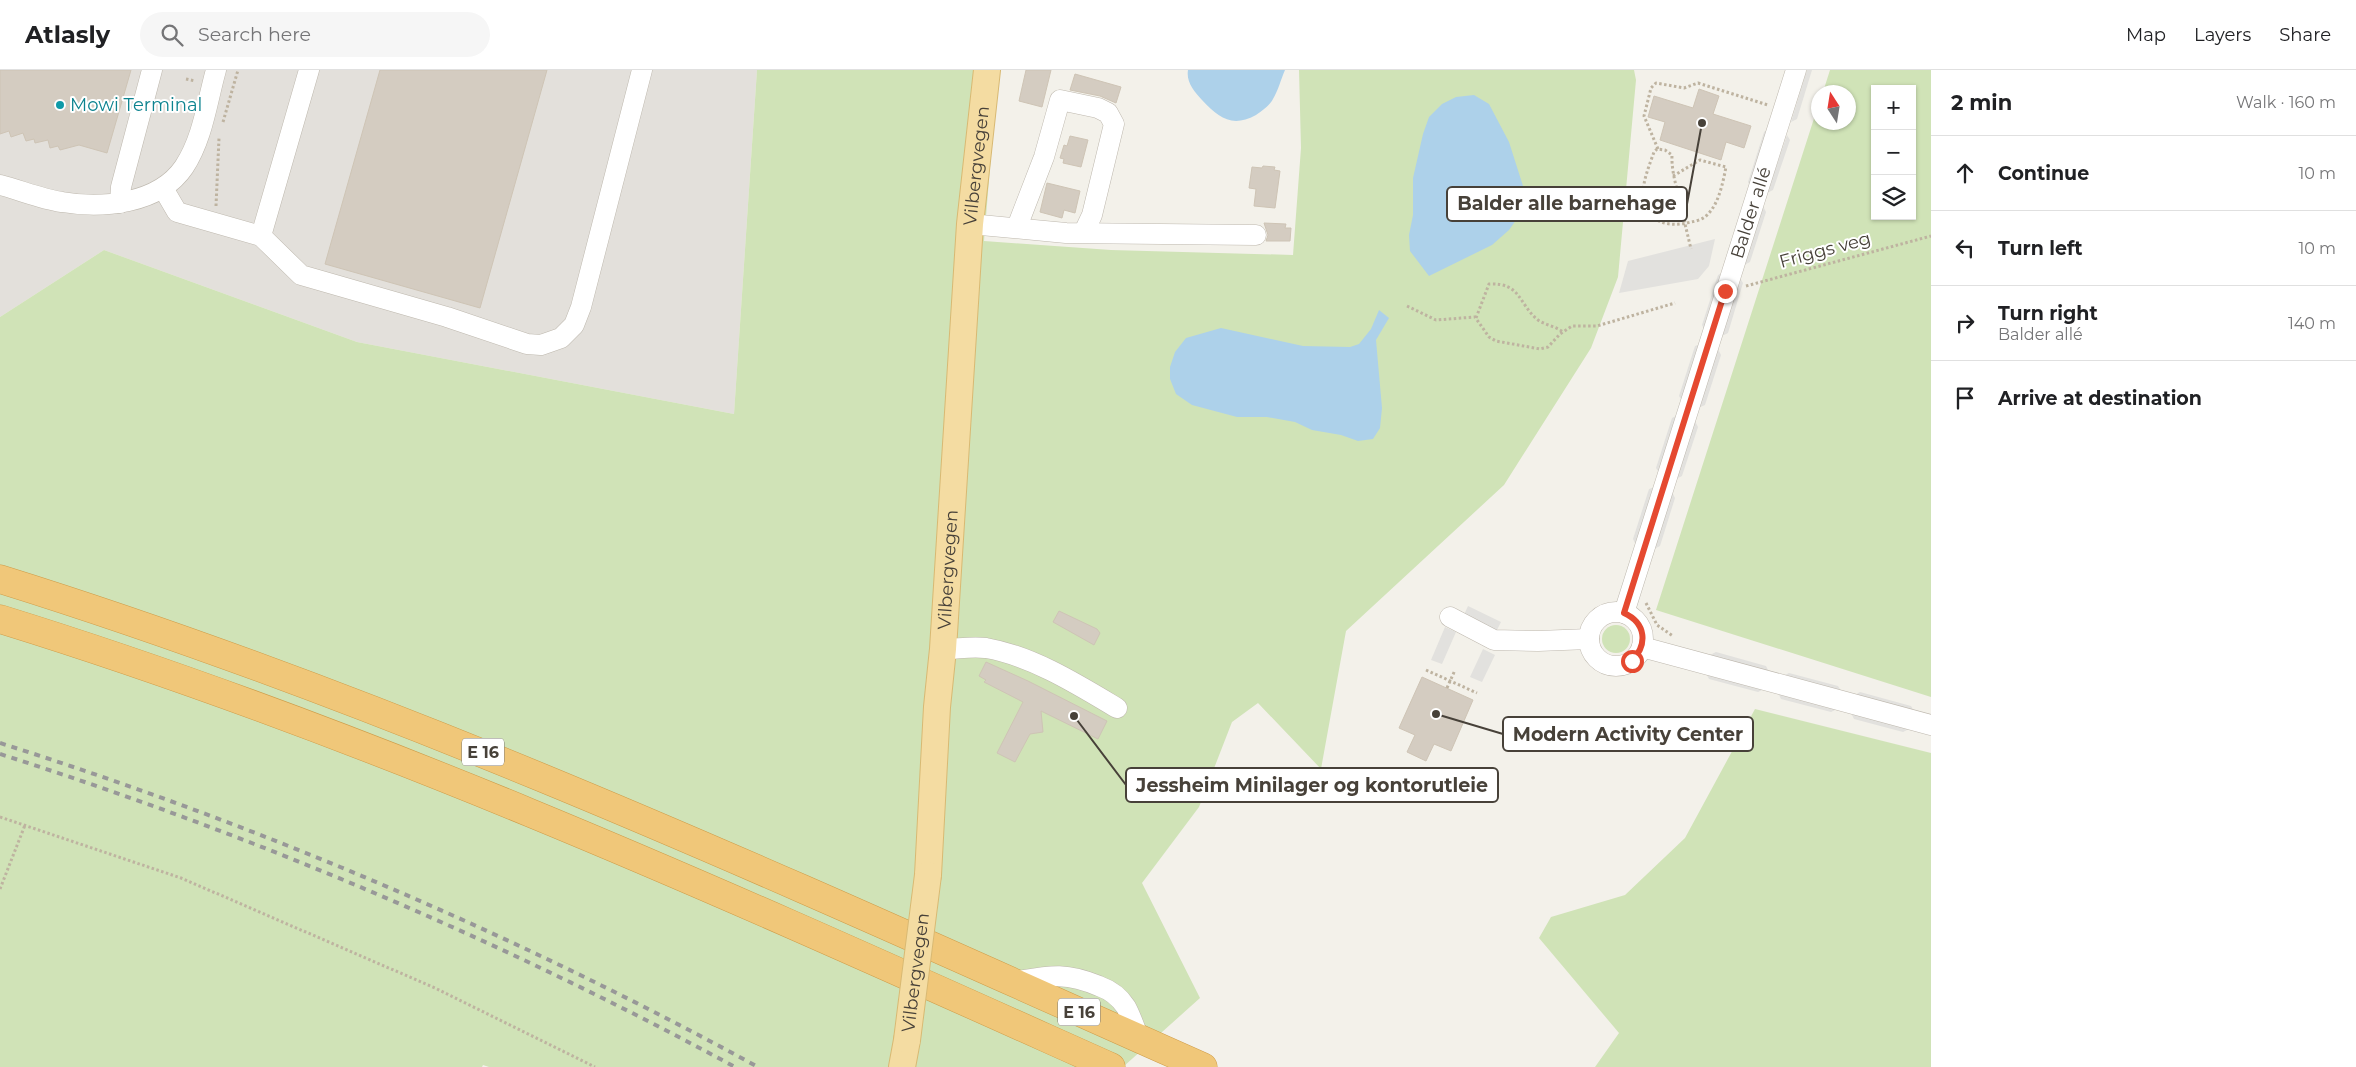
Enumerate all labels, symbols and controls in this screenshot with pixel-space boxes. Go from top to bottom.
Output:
search box [140,12,490,57]
text: Atlasly [25,20,110,49]
icon: search [158,21,186,49]
text: Search here [198,23,311,46]
text: Map [2126,24,2166,46]
text: Layers [2194,24,2251,46]
text: Share [2279,24,2331,46]
north arrow [1811,85,1856,130]
map controls [1871,85,1916,220]
button: + [1871,85,1916,130]
text: 2 min [1951,90,2012,115]
text: Walk · 160 m [2236,93,2336,112]
place label: Mowi Terminal [70,94,202,116]
marker: Mowi Terminal [54,99,66,111]
street label: Vilbergvegen [959,105,994,227]
button: − [1871,130,1916,175]
icon: ahead [1951,159,1979,187]
text: Continue [1998,162,2089,185]
street label: Balder allé [1726,164,1776,261]
text: 10 m [2298,164,2336,183]
button: layers [1871,175,1916,220]
callout: Balder alle barnehage [1447,187,1687,221]
text: Balder alle barnehage [1457,192,1677,215]
street label: Friggs veg [1777,227,1873,273]
icon: left [1951,234,1979,262]
text: Turn left [1998,237,2083,260]
text: 10 m [2298,239,2336,258]
route end [1714,280,1737,303]
text: Turn right [1998,302,2098,325]
icon: right [1951,309,1979,337]
text: 140 m [2288,314,2336,333]
text: Balder allé [1998,325,2083,344]
icon: arrive [1951,384,1979,412]
text: Arrive at destination [1998,387,2202,410]
street label: Vilbergvegen [933,509,963,630]
route start [1621,650,1644,673]
callout: Modern Activity Center [1503,717,1753,751]
text: Modern Activity Center [1513,723,1743,746]
road number: E 16 [462,739,504,766]
callout: Jessheim Minilager og kontorutleie [1126,768,1498,802]
text: Jessheim Minilager og kontorutleie [1135,774,1488,797]
street label: Vilbergvegen [897,912,934,1034]
road number: E 16 [1058,999,1100,1026]

